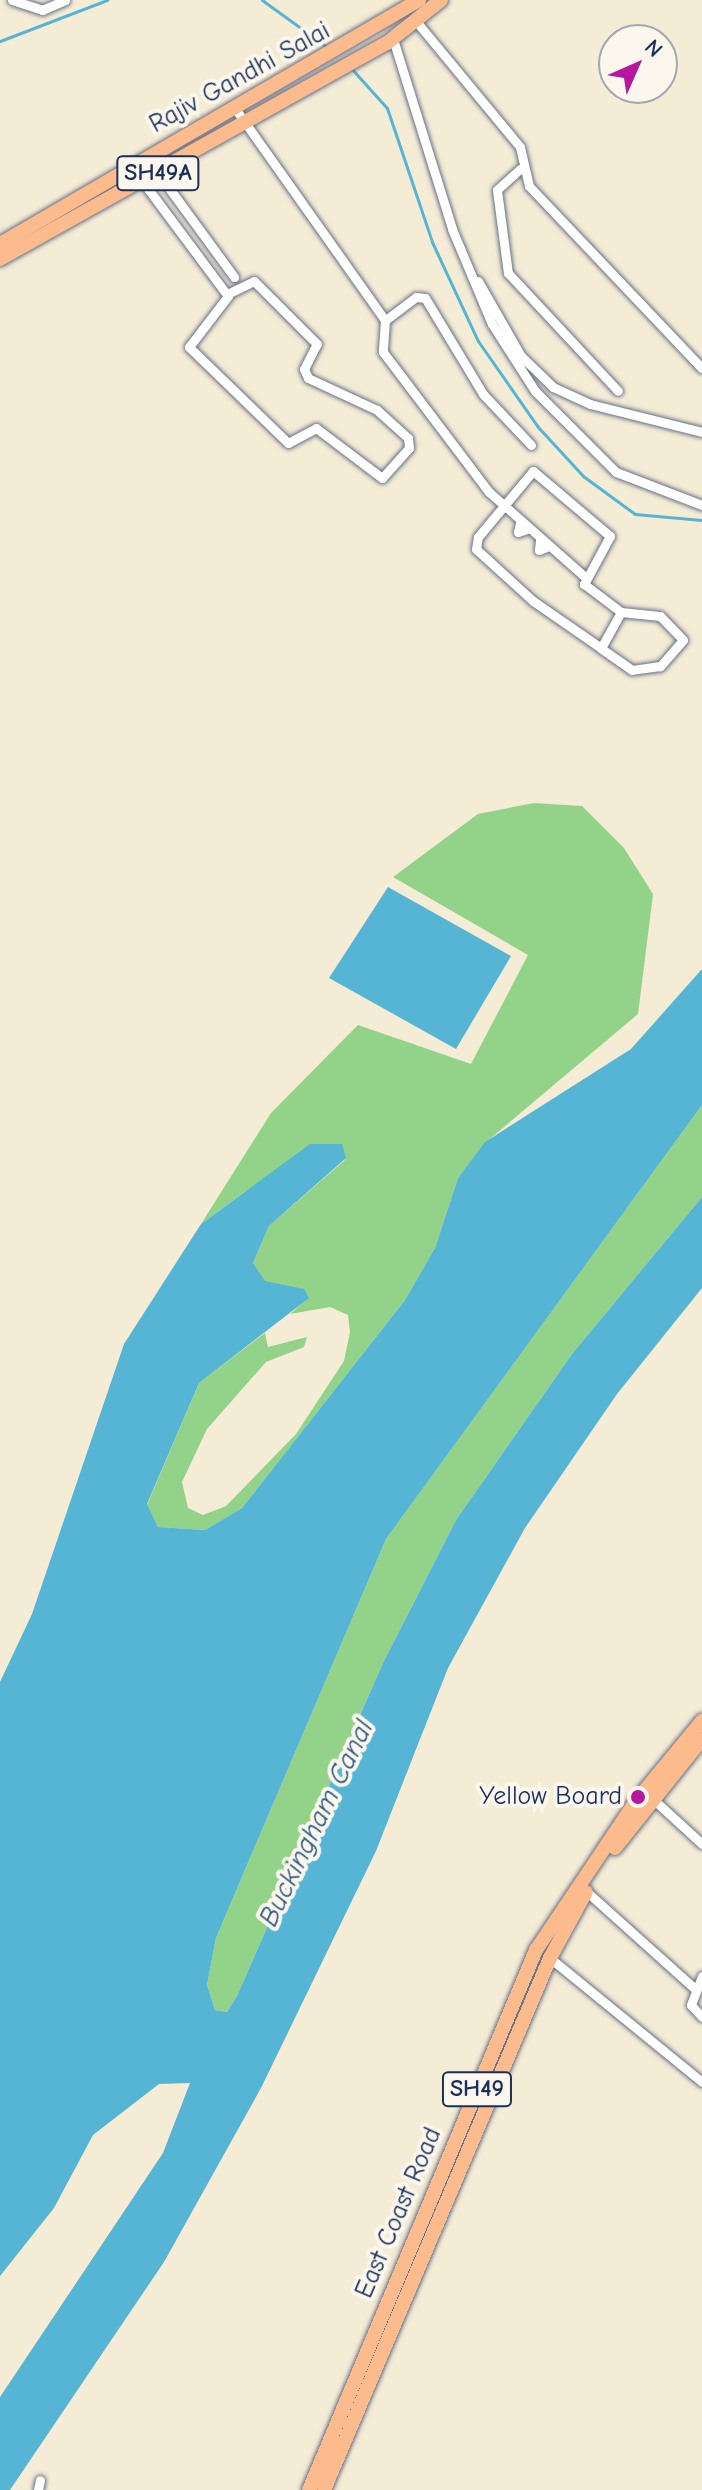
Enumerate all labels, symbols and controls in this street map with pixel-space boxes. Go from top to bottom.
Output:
street label: Rajiv Gandhi Salai [144,15,336,141]
north arrow [598,24,678,104]
text: N [639,34,668,63]
road number: SH49A [116,153,200,193]
water label: Buckingham Canal [252,1714,380,1932]
place label: Yellow Board [479,1781,622,1813]
marker: Yellow Board [629,1788,647,1806]
road number: SH49 [441,2069,513,2109]
street label: East Coast Road [349,2123,449,2303]

